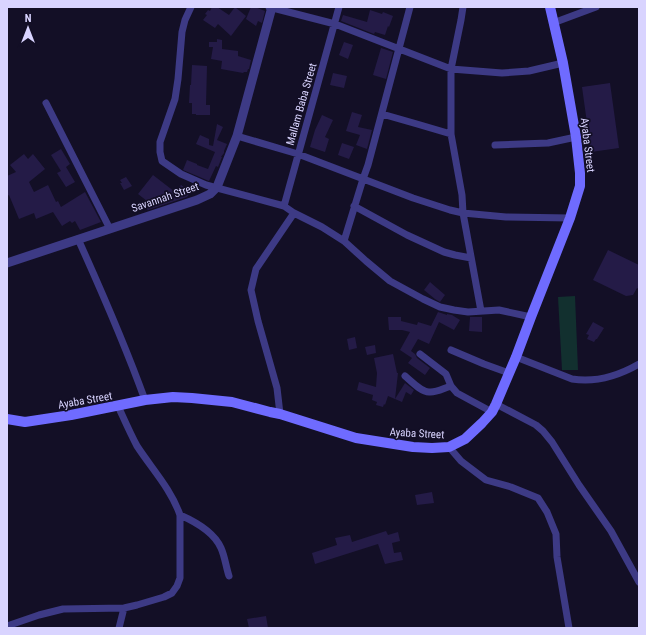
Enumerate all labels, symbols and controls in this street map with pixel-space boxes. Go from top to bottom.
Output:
north arrow [8,8,48,48]
text: N [25,12,32,25]
street label: Mallam Baba Street [284,62,319,147]
street label: Ayaba Street [578,117,597,173]
street label: Savannah Street [130,180,201,215]
street label: Ayaba Street [57,389,113,412]
street label: Ayaba Street [389,426,445,441]

